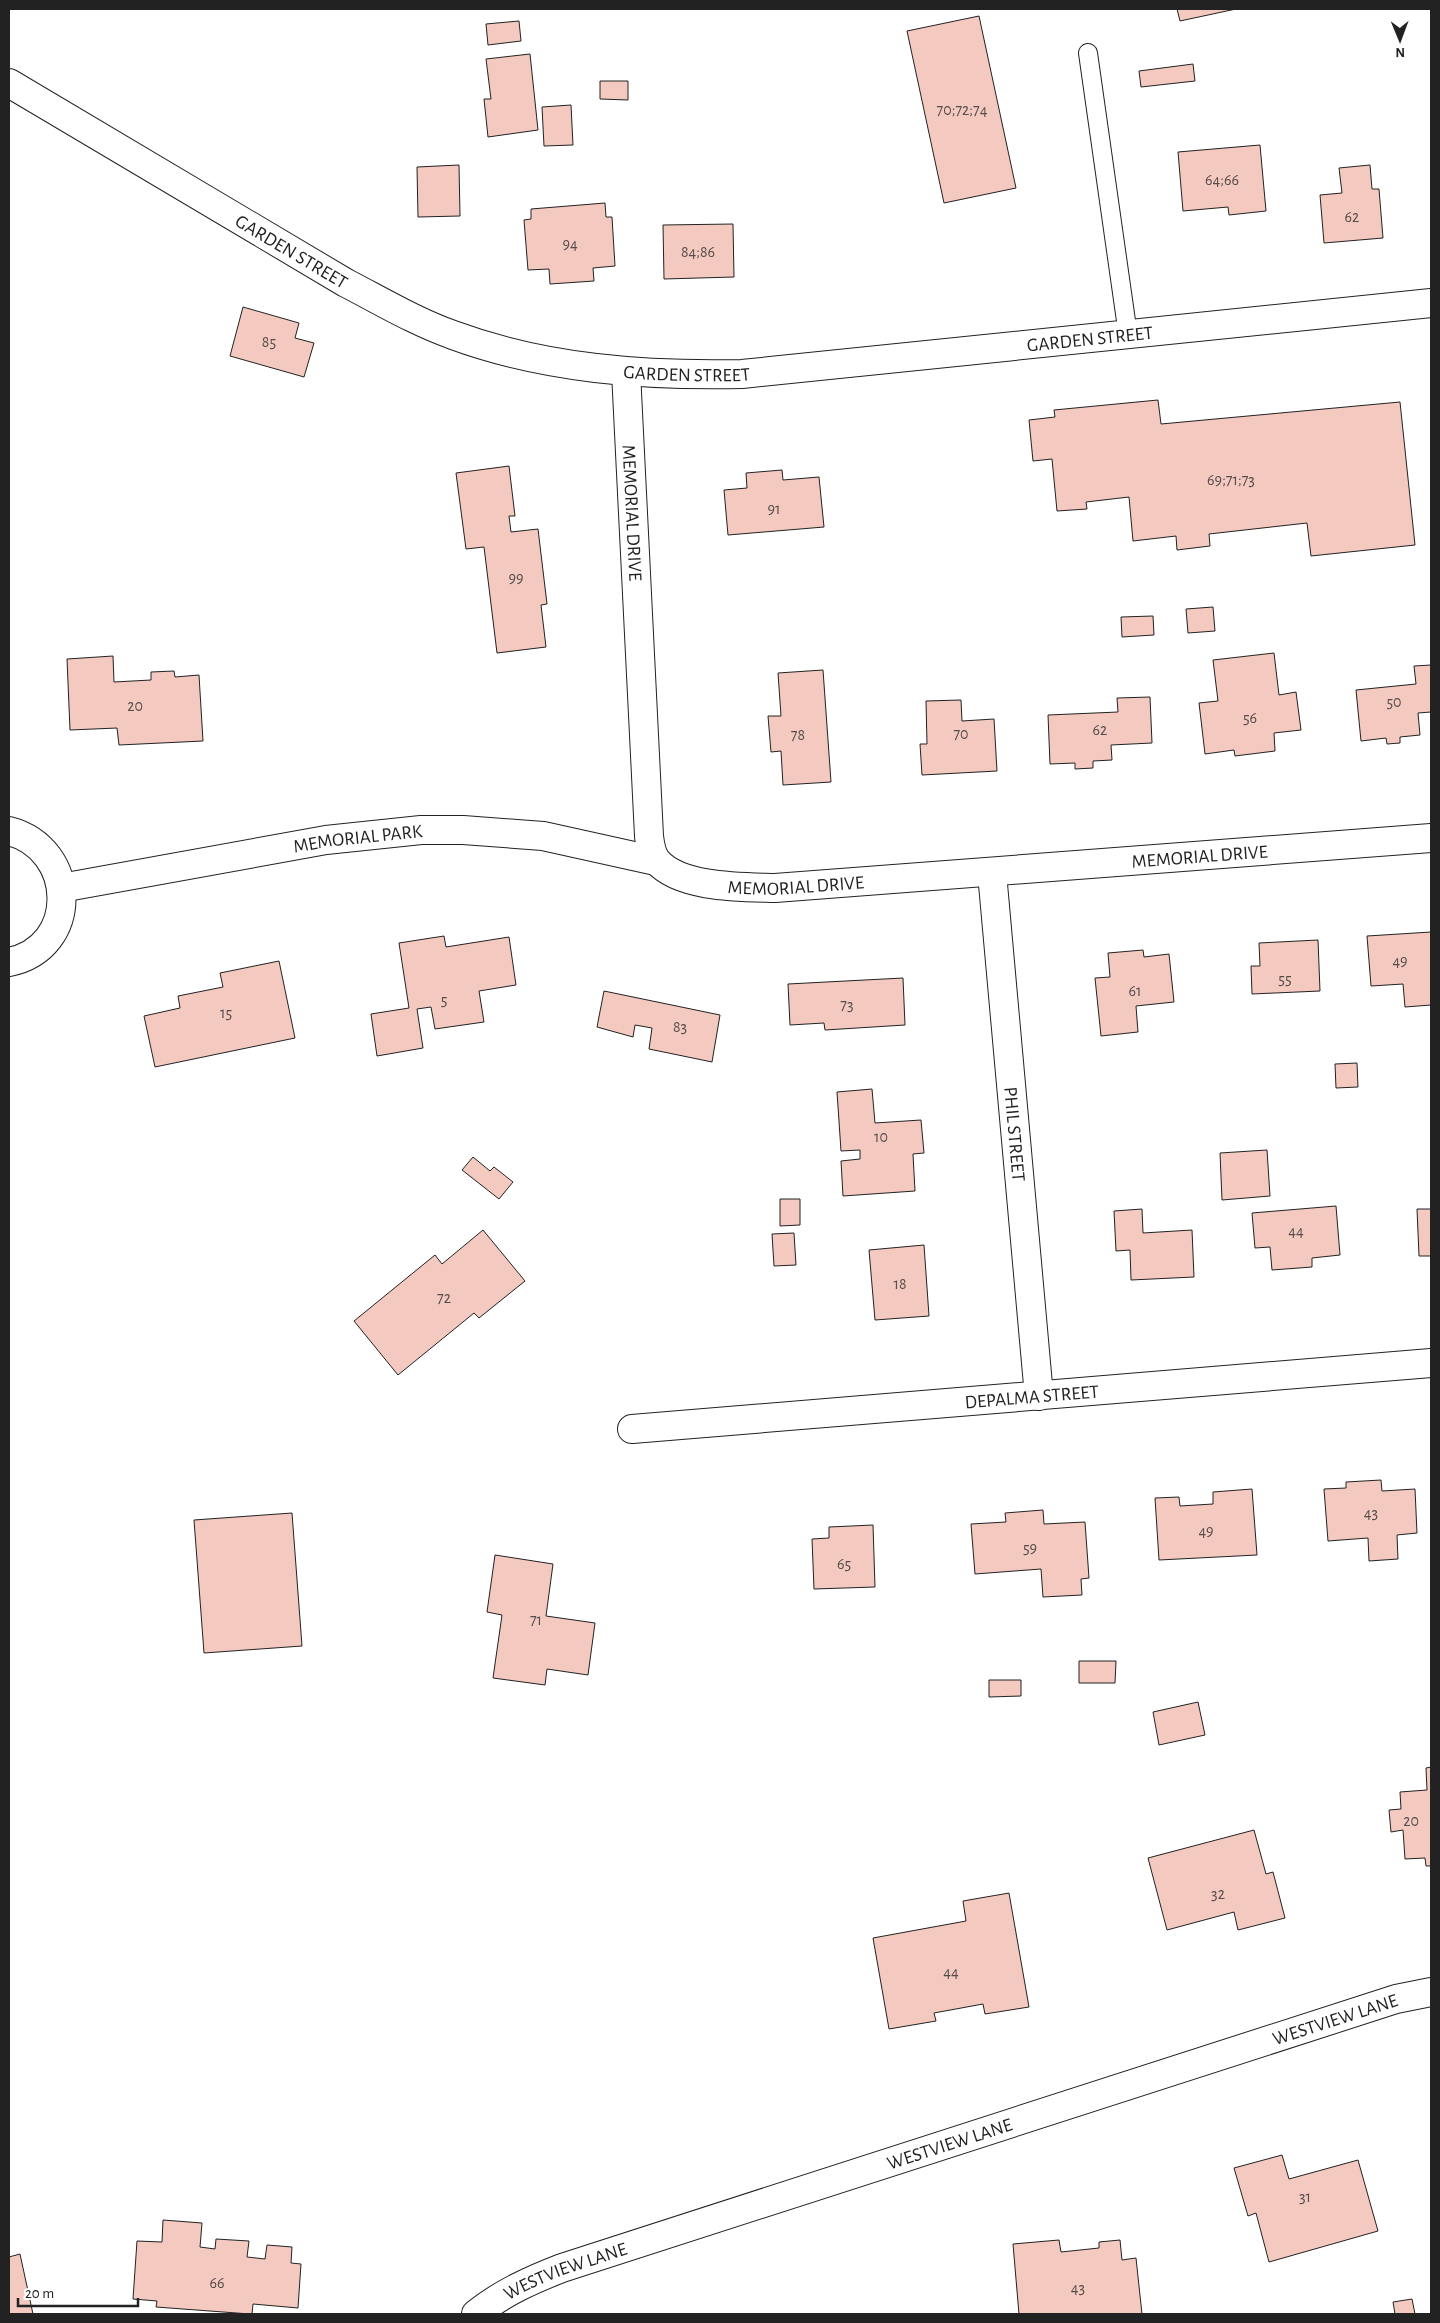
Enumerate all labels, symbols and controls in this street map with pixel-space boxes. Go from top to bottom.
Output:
north arrow [1375,15,1425,65]
text: N [1395,45,1405,59]
house number: 70;72;74 [937,102,988,118]
house number: 64;66 [1205,172,1239,188]
house number: 62 [1345,209,1359,225]
street label: GARDEN STREET [232,212,350,293]
house number: 94 [562,236,578,252]
house number: 84;86 [681,244,715,260]
street label: GARDEN STREET [1026,324,1154,356]
house number: 85 [262,334,276,350]
street label: GARDEN STREET [623,363,751,385]
street label: MEMORIAL DRIVE [619,444,644,581]
house number: 69;71;73 [1207,472,1255,488]
house number: 91 [767,501,781,517]
house number: 99 [508,570,524,586]
house number: 50 [1386,694,1402,710]
house number: 20 [127,698,143,714]
house number: 56 [1243,710,1257,726]
house number: 62 [1093,722,1107,738]
house number: 70 [953,726,969,742]
house number: 78 [791,727,805,743]
street label: MEMORIAL PARK [292,822,424,857]
street label: MEMORIAL DRIVE [1131,842,1268,872]
street label: MEMORIAL DRIVE [727,873,865,899]
house number: 49 [1392,953,1408,969]
house number: 55 [1278,971,1292,987]
house number: 61 [1128,983,1142,999]
house number: 5 [441,992,447,1008]
house number: 73 [840,997,854,1013]
house number: 15 [220,1005,232,1021]
house number: 83 [673,1019,687,1035]
street label: PHIL STREET [1000,1086,1028,1182]
house number: 10 [874,1129,888,1145]
house number: 44 [1288,1223,1304,1239]
house number: 18 [893,1276,907,1292]
house number: 72 [437,1290,451,1306]
street label: DEPALMA STREET [964,1382,1100,1412]
house number: 43 [1364,1505,1378,1521]
house number: 49 [1198,1523,1214,1539]
house number: 59 [1023,1540,1037,1556]
house number: 65 [837,1556,851,1572]
house number: 71 [530,1612,542,1628]
house number: 20 [1403,1813,1419,1829]
house number: 32 [1211,1886,1225,1902]
house number: 44 [943,1964,959,1980]
street label: WESTVIEW LANE [1270,1991,1400,2049]
street label: WESTVIEW LANE [885,2115,1015,2174]
house number: 31 [1299,2189,1311,2205]
street label: WESTVIEW LANE [501,2240,629,2304]
house number: 66 [209,2275,225,2291]
scale bar [18,2276,138,2308]
house number: 43 [1071,2280,1085,2296]
text: 20 m [25,2286,54,2301]

